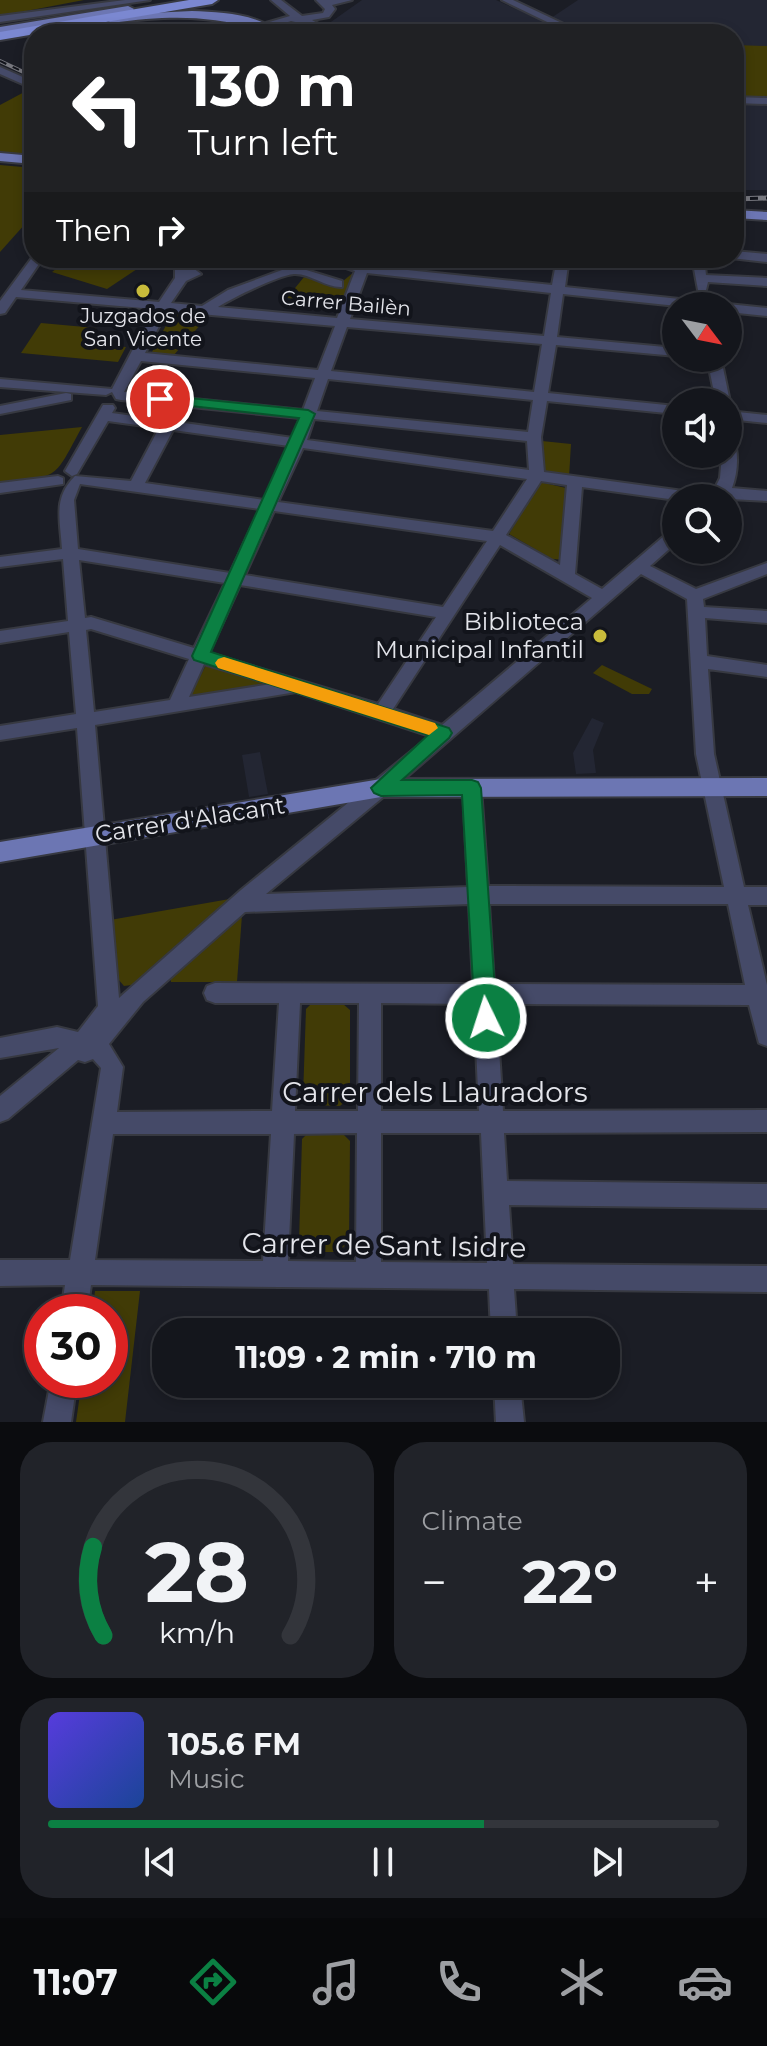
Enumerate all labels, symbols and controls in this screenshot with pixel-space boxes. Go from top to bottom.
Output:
text: 130 m [188,52,356,120]
icon: left [56,56,160,160]
text: Turn left [188,120,339,164]
icon: right [148,208,192,252]
text: Then [56,212,132,249]
marker: Juzgados de San Vicente [134,282,152,300]
street label: Carrer Bailèn [280,285,412,321]
north arrow [662,292,742,372]
map controls [662,292,742,564]
place label: Juzgados de San Vicente [79,304,206,351]
pin [126,365,194,433]
icon: arrive [138,377,182,421]
button: sound [662,388,742,468]
button: search [662,484,742,564]
place label: Biblioteca Municipal Infantil [375,607,584,664]
marker: Biblioteca Municipal Infantil [591,627,609,645]
street label: Carrer d'Alacant [93,790,287,849]
position arrow [444,976,528,1060]
street label: Carrer dels Llauradors [282,1075,588,1109]
street label: Carrer de Sant Isidre [241,1226,527,1264]
speed limit sign: 30 [24,1294,128,1398]
text: 11:09 · 2 min · 710 m [235,1339,537,1376]
text: Climate [422,1505,523,1537]
text: 28 [145,1521,249,1623]
text: 22° [522,1545,618,1618]
text: − [422,1555,447,1609]
text: + [694,1555,719,1609]
text: km/h [159,1615,235,1650]
text: 105.6 FM [168,1726,301,1763]
text: Music [168,1763,245,1795]
icon: previous [138,1840,182,1884]
icon: pause [361,1840,405,1884]
icon: next [585,1840,629,1884]
icon: directions [185,1954,241,2010]
icon: music [308,1954,364,2010]
icon: phone [431,1954,487,2010]
icon: climate [554,1954,610,2010]
icon: car [677,1954,733,2010]
text: 11:07 [34,1960,118,2004]

